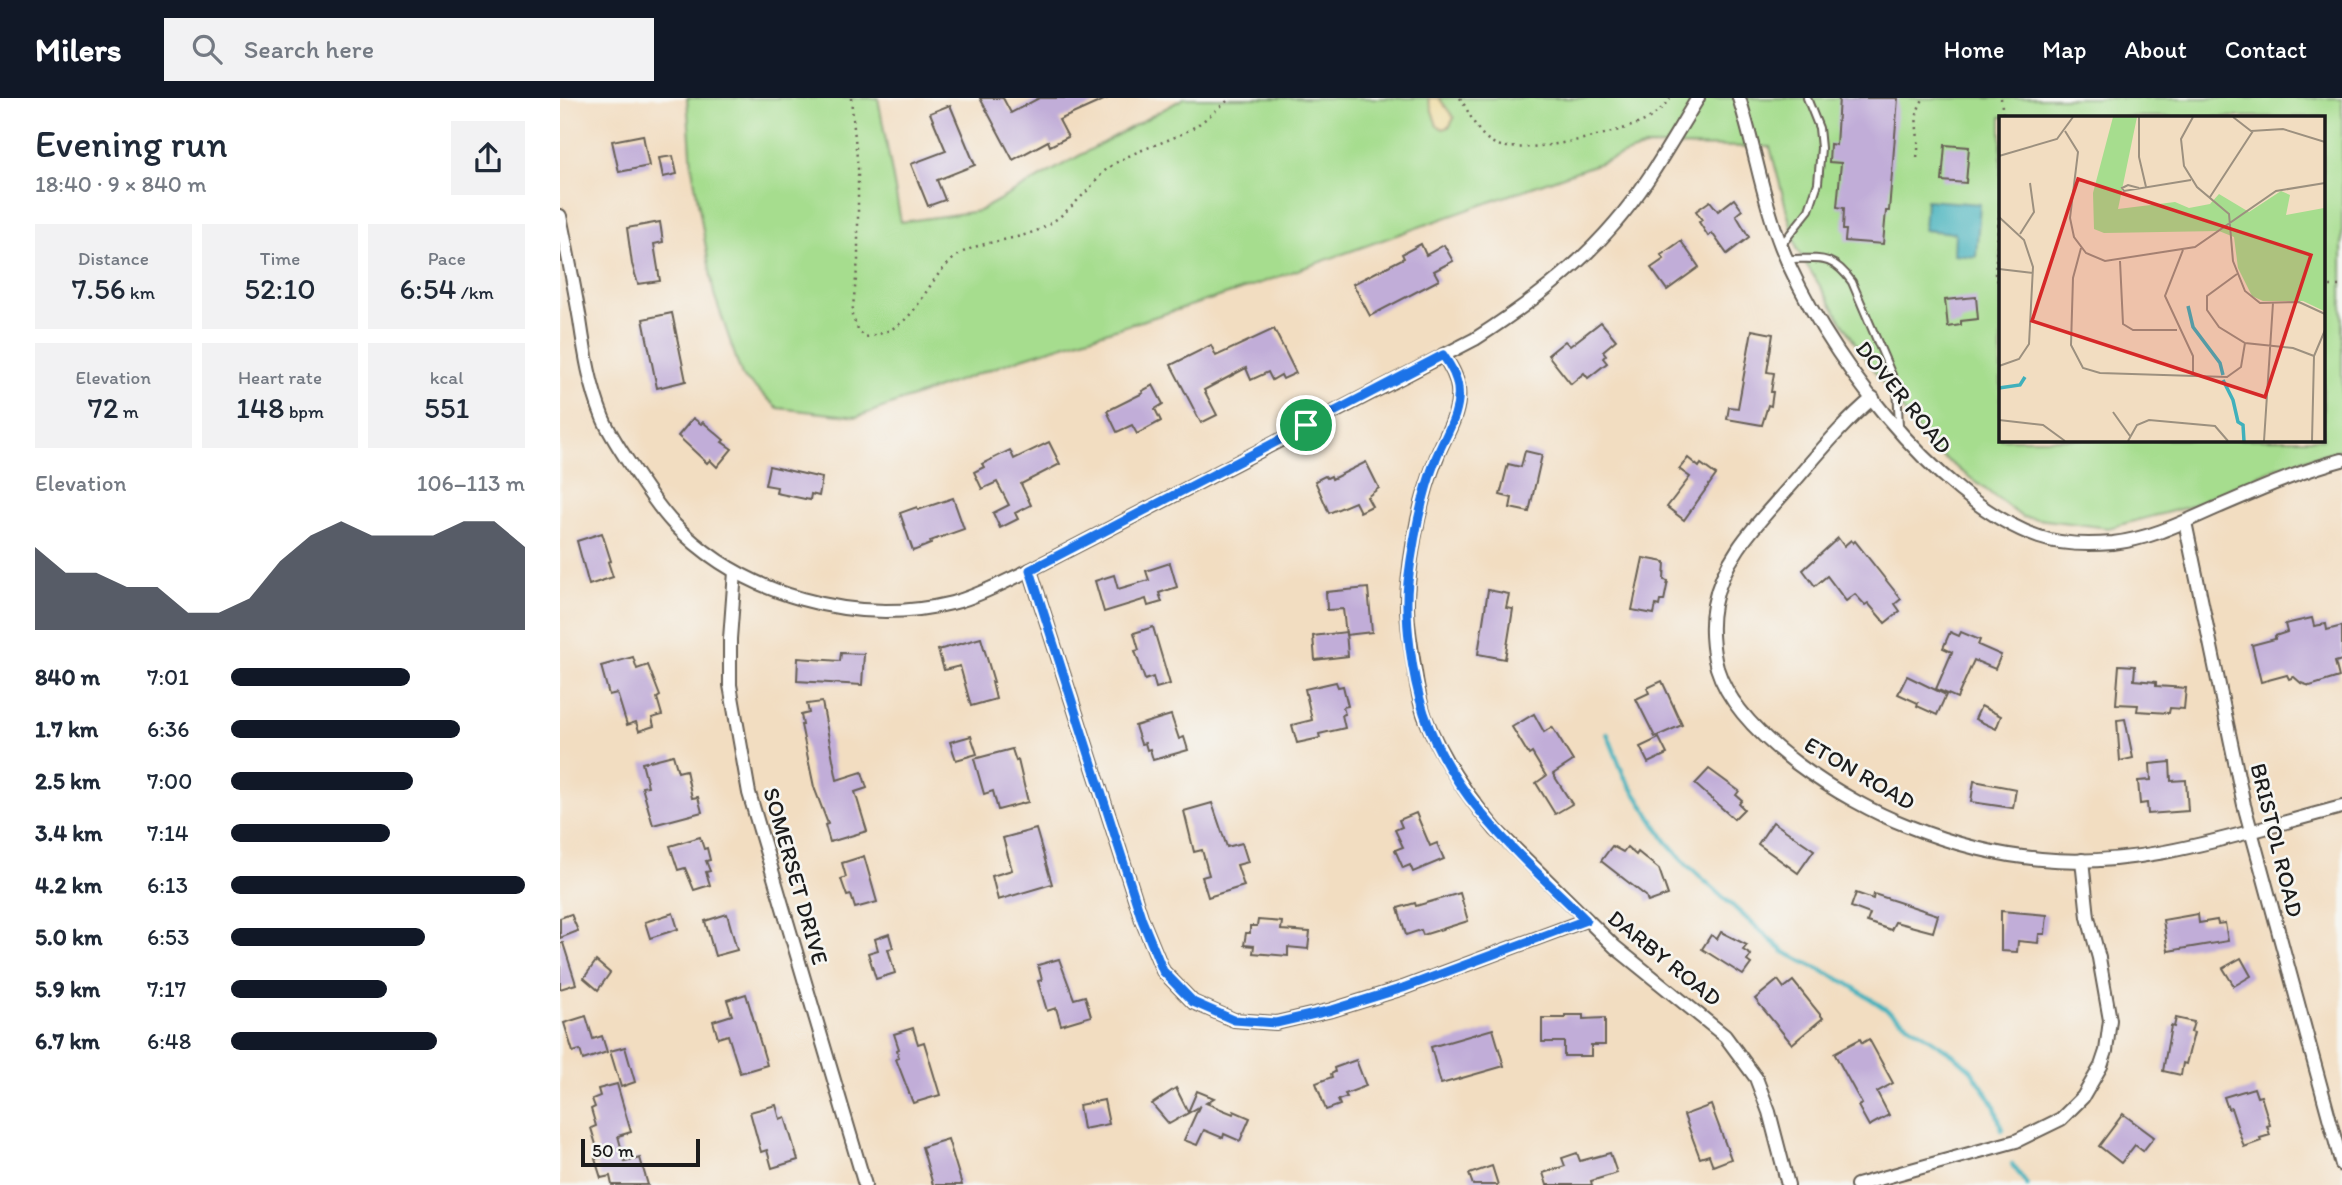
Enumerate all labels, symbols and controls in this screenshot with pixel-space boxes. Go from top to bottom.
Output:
search box [164,18,654,81]
text: Milers [35,30,122,69]
icon: search [188,30,226,68]
text: Search here [244,33,374,65]
text: Home [1944,35,2004,64]
text: Map [2042,35,2086,64]
text: About [2124,35,2187,64]
text: Contact [2225,35,2307,64]
inset map [1999,116,2324,441]
text: Evening run [35,121,228,167]
button: share [451,121,525,195]
text: 18:40 · 9 × 840 m [35,170,207,198]
text: Distance [78,247,149,270]
text: Time [260,247,300,270]
text: Pace [428,247,466,270]
text: 7.56 [72,270,126,307]
text: 52:10 [244,270,316,307]
text: 6:54 [399,270,456,307]
text: km [126,281,155,304]
text: /km [456,281,494,304]
street label: DOVER ROAD [1850,335,1958,459]
text: Elevation [76,366,151,389]
text: Heart rate [238,366,322,389]
text: kcal [430,366,464,389]
text: 72 [88,389,119,426]
text: 148 [236,389,284,426]
text: 551 [424,389,469,426]
pin [1276,395,1336,455]
text: m [119,400,139,423]
text: bpm [284,400,324,423]
icon: arrive [1287,406,1325,444]
text: Elevation [35,469,126,497]
text: 106–113 m [417,469,525,497]
text: 840 m [35,663,100,691]
text: 7:01 [147,663,189,691]
text: 1.7 km [35,715,98,743]
text: 6:36 [147,715,190,743]
street label: ETON ROAD [1799,730,1921,816]
street label: BRISTOL ROAD [2244,760,2310,920]
text: 2.5 km [35,767,100,795]
text: 7:00 [147,767,192,795]
street label: SOMERSET DRIVE [757,784,835,968]
text: 3.4 km [35,819,103,847]
text: 7:14 [147,819,189,847]
text: 4.2 km [35,871,102,899]
text: 6:13 [147,871,188,899]
street label: DARBY ROAD [1603,904,1727,1012]
text: 5.0 km [35,923,102,951]
text: 6:53 [147,923,189,951]
text: 5.9 km [35,975,100,1003]
text: 7:17 [147,975,186,1003]
text: 6.7 km [35,1027,100,1055]
text: 6:48 [147,1027,191,1055]
scale bar [581,1136,700,1168]
text: 50 m [592,1139,634,1162]

